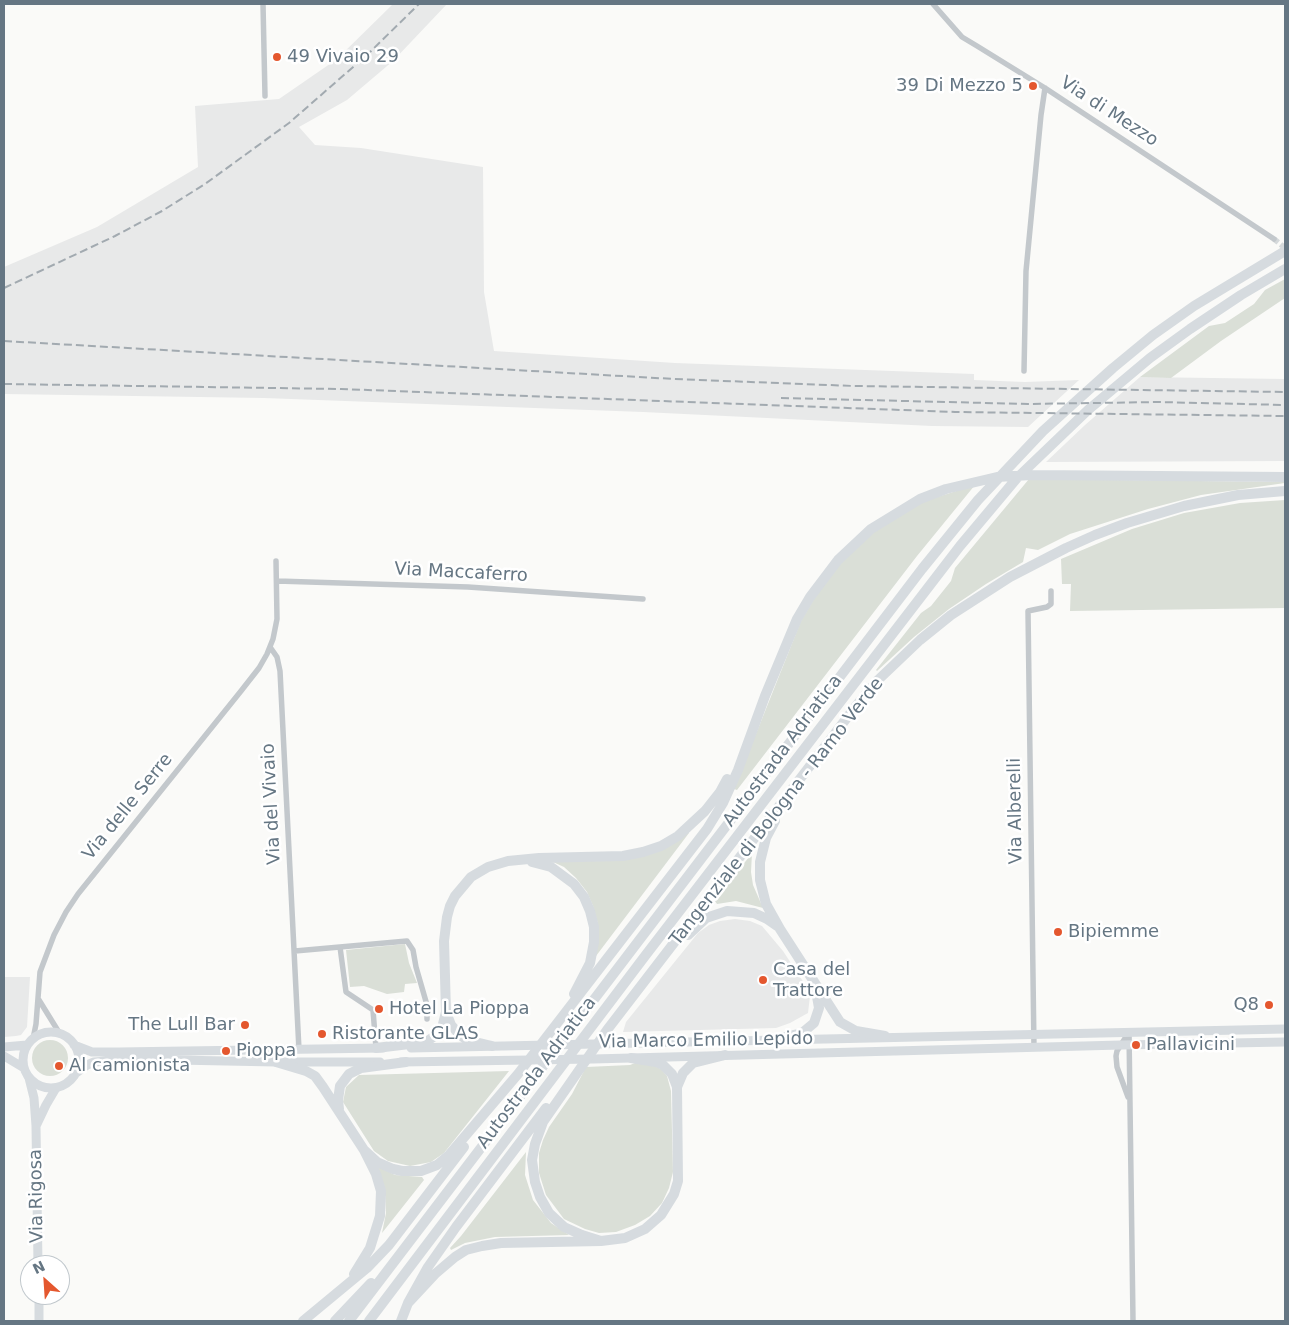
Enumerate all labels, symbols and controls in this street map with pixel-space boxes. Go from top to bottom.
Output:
place label: 49 Vivaio 29 [287,46,399,68]
marker: 49 Vivaio 29 [271,51,283,63]
street label: Via di Mezzo [1056,72,1162,152]
place label: 39 Di Mezzo 5 [896,75,1023,97]
marker: 39 Di Mezzo 5 [1027,80,1039,92]
street label: Via Maccaferro [394,559,528,587]
street label: Autostrada Adriatica [719,671,847,831]
street label: Tangenziale di Bologna - Ramo Verde [666,674,888,950]
street label: Via del Vivaio [258,743,286,865]
street label: Via delle Serre [79,749,177,865]
street label: Via Alberelli [1004,758,1028,864]
place label: Bipiemme [1068,921,1159,943]
marker: Bipiemme [1052,926,1064,938]
place label: Casa del Trattore [773,959,850,1002]
marker: Casa del Trattore [757,974,769,986]
street label: Autostrada Adriatica [473,993,601,1153]
place label: Q8 [1233,994,1259,1016]
place label: Hotel La Pioppa [389,998,530,1020]
marker: Q8 [1263,999,1275,1011]
marker: Hotel La Pioppa [373,1003,385,1015]
place label: The Lull Bar [128,1014,235,1036]
marker: The Lull Bar [239,1019,251,1031]
place label: Ristorante GLAS [332,1023,479,1045]
marker: Ristorante GLAS [316,1028,328,1040]
street label: Via Marco Emilio Lepido [599,1028,813,1054]
place label: Pallavicini [1146,1034,1235,1056]
marker: Pallavicini [1130,1039,1142,1051]
place label: Pioppa [236,1040,296,1062]
marker: Pioppa [220,1045,232,1057]
place label: Al camionista [69,1055,190,1077]
marker: Al camionista [53,1060,65,1072]
street label: Via Rigosa [25,1149,49,1243]
north arrow [20,1255,70,1305]
text: N [30,1258,48,1277]

